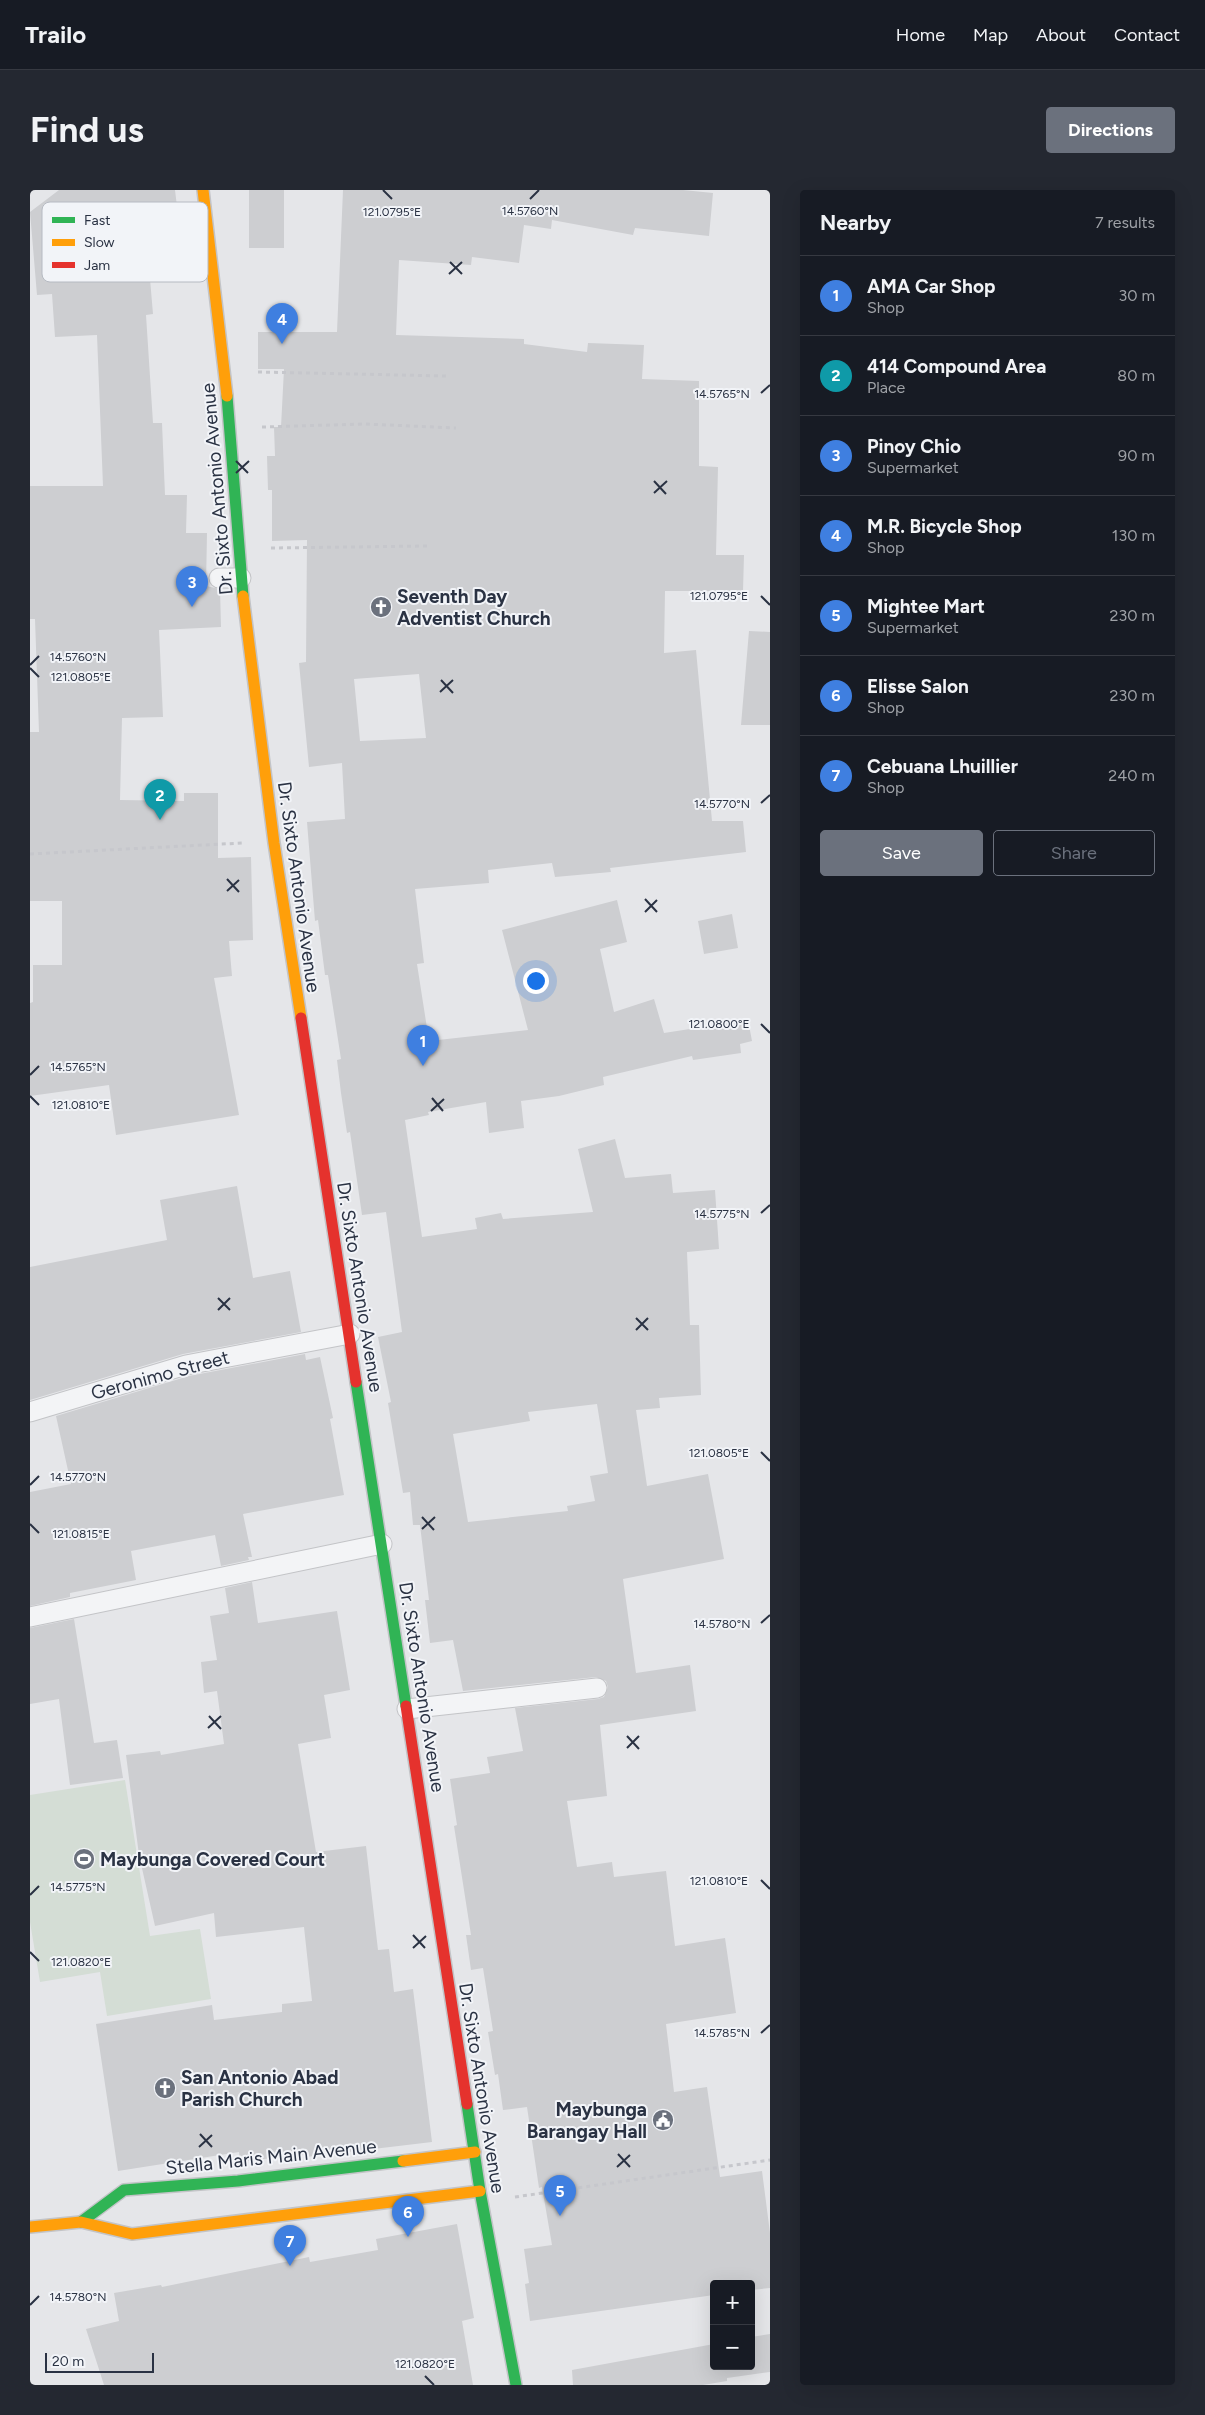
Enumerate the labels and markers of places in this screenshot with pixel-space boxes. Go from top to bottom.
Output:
pin: 4 [266,303,298,344]
pin: 3 [176,566,208,607]
place label: Seventh Day Adventist Church [397,585,551,630]
church icon: Seventh Day Adventist Church [369,595,393,619]
pin: 2 [144,779,176,820]
pin: 1 [407,1025,439,1066]
sports icon: Maybunga Covered Court [72,1847,96,1871]
place label: Maybunga Covered Court [100,1848,326,1871]
place label: San Antonio Abad Parish Church [181,2066,339,2111]
church icon: San Antonio Abad Parish Church [153,2076,177,2100]
place label: Maybunga Barangay Hall [527,2098,647,2143]
public building icon: Maybunga Barangay Hall [651,2108,675,2132]
pin: 5 [544,2175,576,2216]
pin: 6 [392,2196,424,2237]
pin: 7 [274,2225,306,2266]

